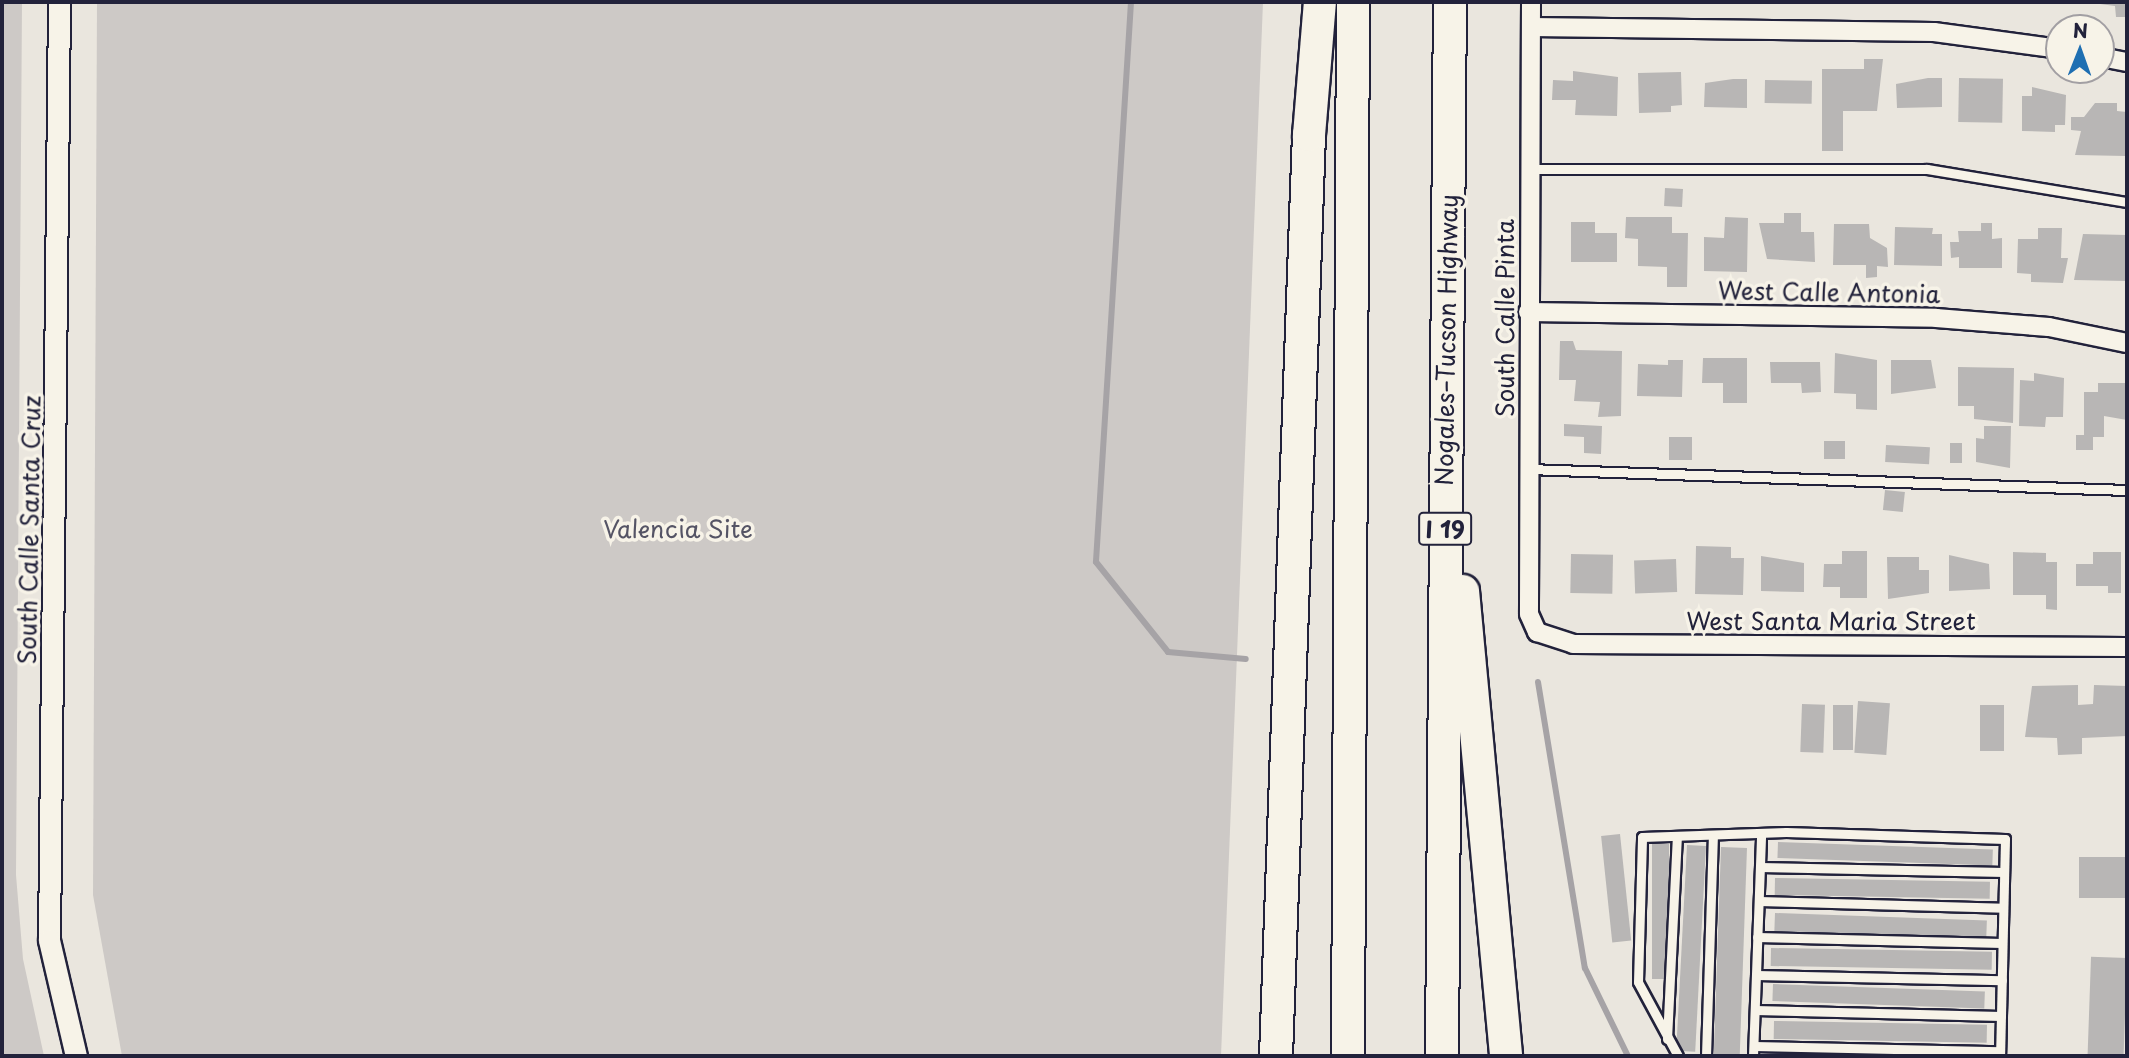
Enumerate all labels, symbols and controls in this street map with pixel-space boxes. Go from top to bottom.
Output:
north arrow [2045,14,2115,84]
text: N [2073,16,2088,44]
street label: Nogales–Tucson Highway [1429,194,1463,486]
street label: South Calle Pinta [1491,218,1519,418]
street label: West Calle Antonia [1717,276,1941,308]
street label: South Calle Santa Cruz [12,394,46,666]
road number: I 19 [1417,509,1473,548]
park label: Valencia Site [604,515,752,543]
street label: West Santa Maria Street [1686,607,1976,635]

